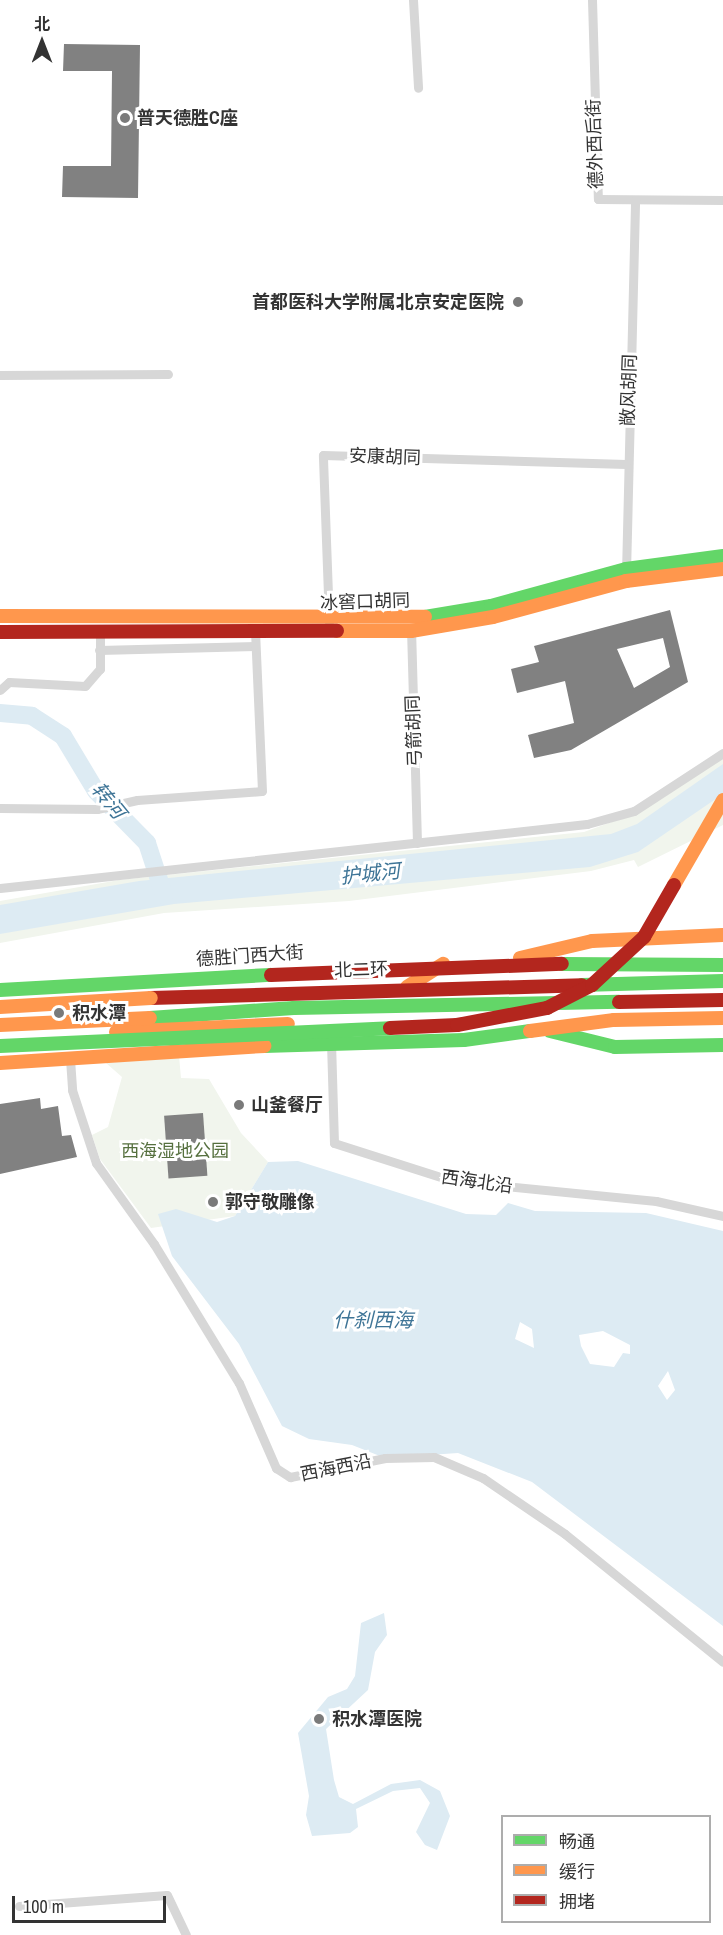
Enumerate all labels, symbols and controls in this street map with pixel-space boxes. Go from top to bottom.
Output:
north arrow [12,12,72,72]
text: 北 [34,13,50,35]
street label: 德外西后街 [583,99,607,189]
place label: 普天德胜C座 [137,107,238,129]
marker: 普天德胜C座 [118,111,132,125]
place label: 首都医科大学附属北京安定医院 [252,291,504,313]
marker: 首都医科大学附属北京安定医院 [509,293,527,311]
street label: 敞风胡同 [617,354,641,426]
street label: 安康胡同 [349,445,421,469]
street label: 冰窖口胡同 [320,590,410,614]
street label: 弓箭胡同 [402,695,426,767]
water label: 转河 [87,777,131,823]
water label: 护城河 [339,858,401,888]
street label: 德胜门西大街 [195,941,305,971]
street label: 北二环 [334,958,388,982]
place label: 积水潭 [72,1002,126,1024]
marker: 积水潭 [50,1004,68,1022]
place label: 山釜餐厅 [251,1094,323,1116]
marker: 山釜餐厅 [232,1098,246,1112]
park label: 西海湿地公园 [121,1140,229,1162]
street label: 西海北沿 [440,1166,514,1198]
place label: 郭守敬雕像 [225,1191,315,1213]
marker: 郭守敬雕像 [206,1195,220,1209]
water label: 什刹西海 [333,1307,413,1331]
street label: 西海西沿 [299,1451,373,1485]
place label: 积水潭医院 [332,1708,422,1730]
marker: 积水潭医院 [310,1710,328,1728]
legend [501,1815,711,1923]
text: 畅通 [559,1829,595,1854]
text: 缓行 [559,1859,595,1884]
scale bar [15,1884,170,1922]
text: 拥堵 [559,1889,595,1914]
text: 100 m [23,1894,64,1919]

